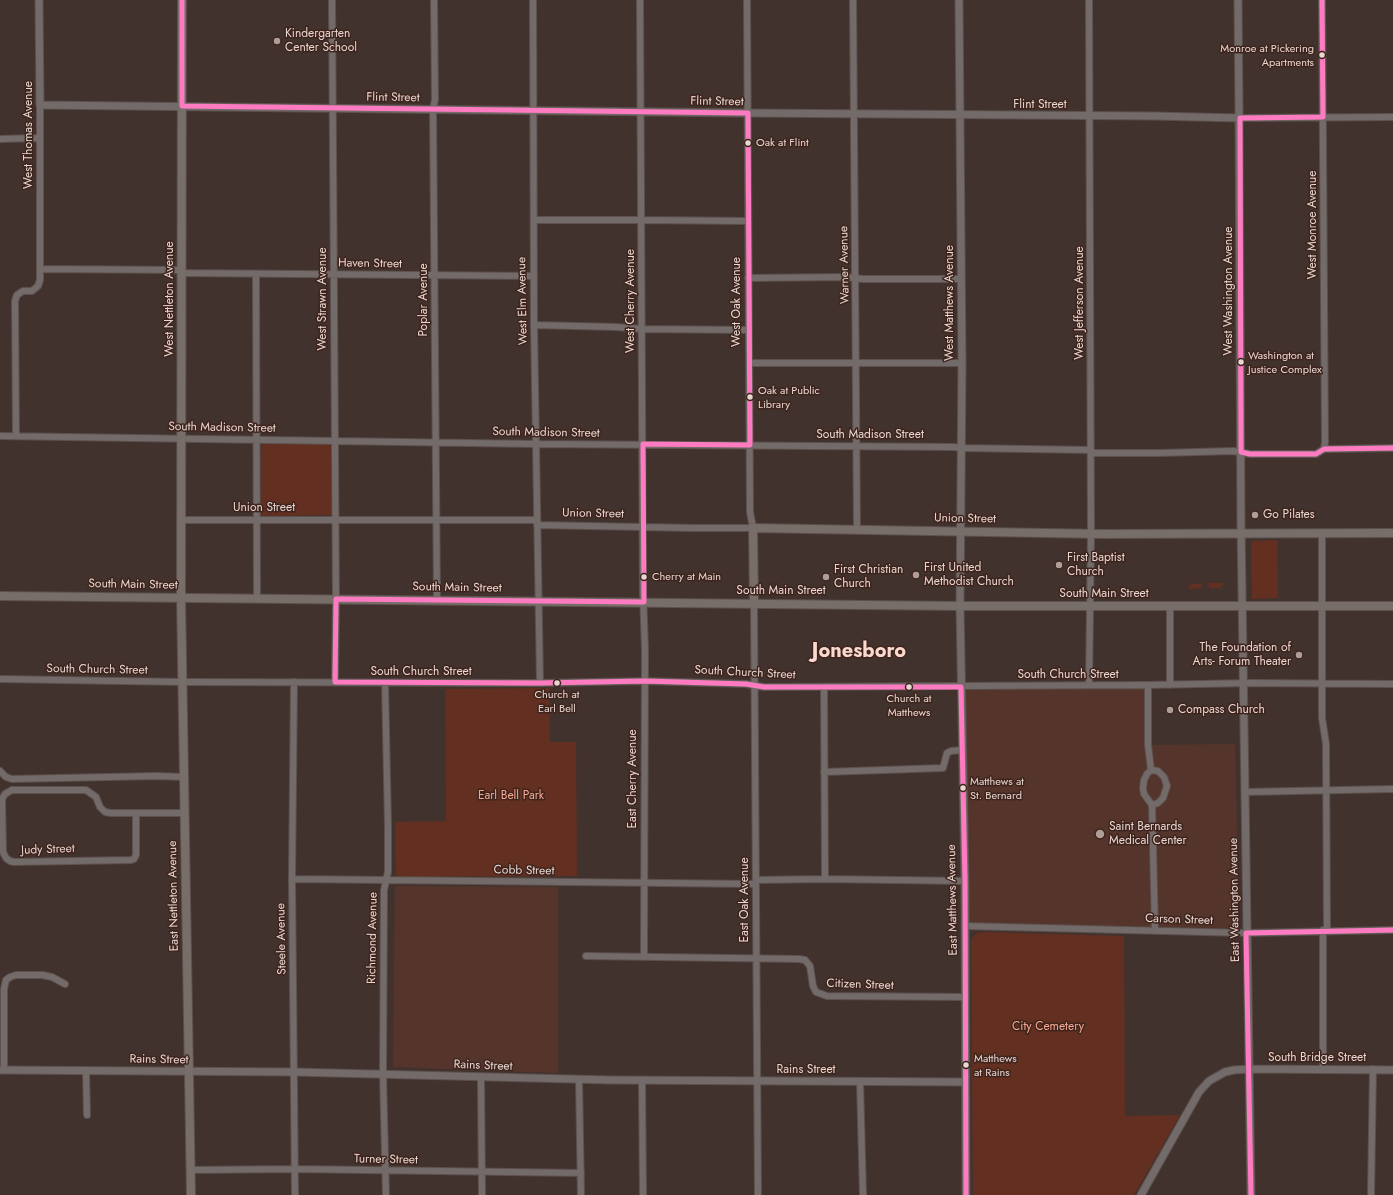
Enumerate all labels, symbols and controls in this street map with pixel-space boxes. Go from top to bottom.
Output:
place label: Kindergarten Center School [285,27,357,55]
marker: Kindergarten Center School [272,36,282,46]
place label: Monroe at Pickering Apartments [1220,42,1314,68]
marker: Monroe at Pickering Apartments [1317,50,1327,60]
street label: West Thomas Avenue [22,81,36,189]
street label: Flint Street [366,90,420,106]
street label: Flint Street [690,94,744,110]
street label: Flint Street [1013,98,1067,112]
place label: Oak at Flint [756,136,809,150]
marker: Oak at Flint [743,138,753,148]
street label: West Monroe Avenue [1306,171,1320,279]
street label: Warner Avenue [837,226,853,304]
street label: West Washington Avenue [1222,227,1236,355]
street label: West Nettleton Avenue [163,241,177,357]
street label: West Matthews Avenue [943,245,957,361]
street label: West Jefferson Avenue [1073,246,1087,360]
street label: West Strawn Avenue [316,247,330,351]
street label: West Cherry Avenue [624,249,638,353]
street label: Haven Street [338,256,402,272]
street label: West Elm Avenue [515,257,531,345]
street label: West Oak Avenue [730,257,744,347]
street label: Poplar Avenue [417,263,431,337]
place label: Washington at Justice Complex [1248,349,1322,375]
marker: Washington at Justice Complex [1236,357,1246,367]
place label: Oak at Public Library [758,384,820,410]
marker: Oak at Public Library [745,392,755,402]
street label: South Madison Street [168,420,276,436]
street label: South Madison Street [492,425,600,441]
street label: South Madison Street [816,428,924,442]
street label: Union Street [233,501,295,515]
street label: Union Street [562,506,624,522]
place label: Go Pilates [1263,508,1315,522]
marker: Go Pilates [1250,510,1260,520]
street label: Union Street [934,511,996,527]
place label: First Baptist Church [1067,551,1125,579]
marker: First Baptist Church [1054,560,1064,570]
place label: First United Methodist Church [924,561,1014,589]
place label: First Christian Church [834,563,903,591]
place label: Cherry at Main [652,570,721,584]
marker: First United Methodist Church [911,570,921,580]
marker: Cherry at Main [639,572,649,582]
marker: First Christian Church [821,572,831,582]
street label: South Main Street [88,577,178,593]
street label: South Main Street [412,580,502,596]
street label: South Main Street [736,584,826,598]
street label: South Main Street [1059,587,1149,601]
district label: Jonesboro [812,640,906,664]
place label: The Foundation of Arts- Forum Theater [1193,641,1291,669]
marker: The Foundation of Arts- Forum Theater [1294,650,1304,660]
street label: South Church Street [46,662,148,678]
street label: South Church Street [694,663,796,683]
street label: South Church Street [370,665,472,679]
street label: South Church Street [1017,668,1119,682]
marker: Church at Earl Bell [552,678,562,688]
marker: Church at Matthews [904,682,914,692]
place label: Church at Earl Bell [535,688,579,714]
place label: Church at Matthews [887,692,931,718]
place label: Compass Church [1178,703,1265,717]
marker: Compass Church [1165,705,1175,715]
street label: East Cherry Avenue [626,729,640,829]
place label: Matthews at St. Bernard [970,775,1024,801]
marker: Matthews at St. Bernard [958,783,968,793]
park label: Earl Bell Park [478,789,544,803]
place label: Saint Bernards Medical Center [1109,820,1187,848]
marker: Saint Bernards Medical Center [1094,828,1106,840]
street label: East Washington Avenue [1227,838,1243,962]
street label: East Nettleton Avenue [166,841,182,951]
street label: Judy Street [21,842,75,858]
street label: East Matthews Avenue [945,844,961,956]
street label: East Oak Avenue [738,857,752,943]
street label: Cobb Street [494,863,554,879]
street label: Richmond Avenue [365,892,381,984]
street label: Steele Avenue [274,903,290,975]
street label: Carson Street [1145,912,1213,928]
street label: Citizen Street [826,977,894,993]
park label: City Cemetery [1012,1020,1084,1034]
street label: South Bridge Street [1268,1051,1366,1065]
street label: Rains Street [129,1052,189,1068]
place label: Matthews at Rains [974,1052,1017,1078]
street label: Rains Street [453,1058,513,1074]
marker: Matthews at Rains [961,1060,971,1070]
street label: Rains Street [777,1063,835,1077]
street label: Turner Street [354,1152,418,1168]

